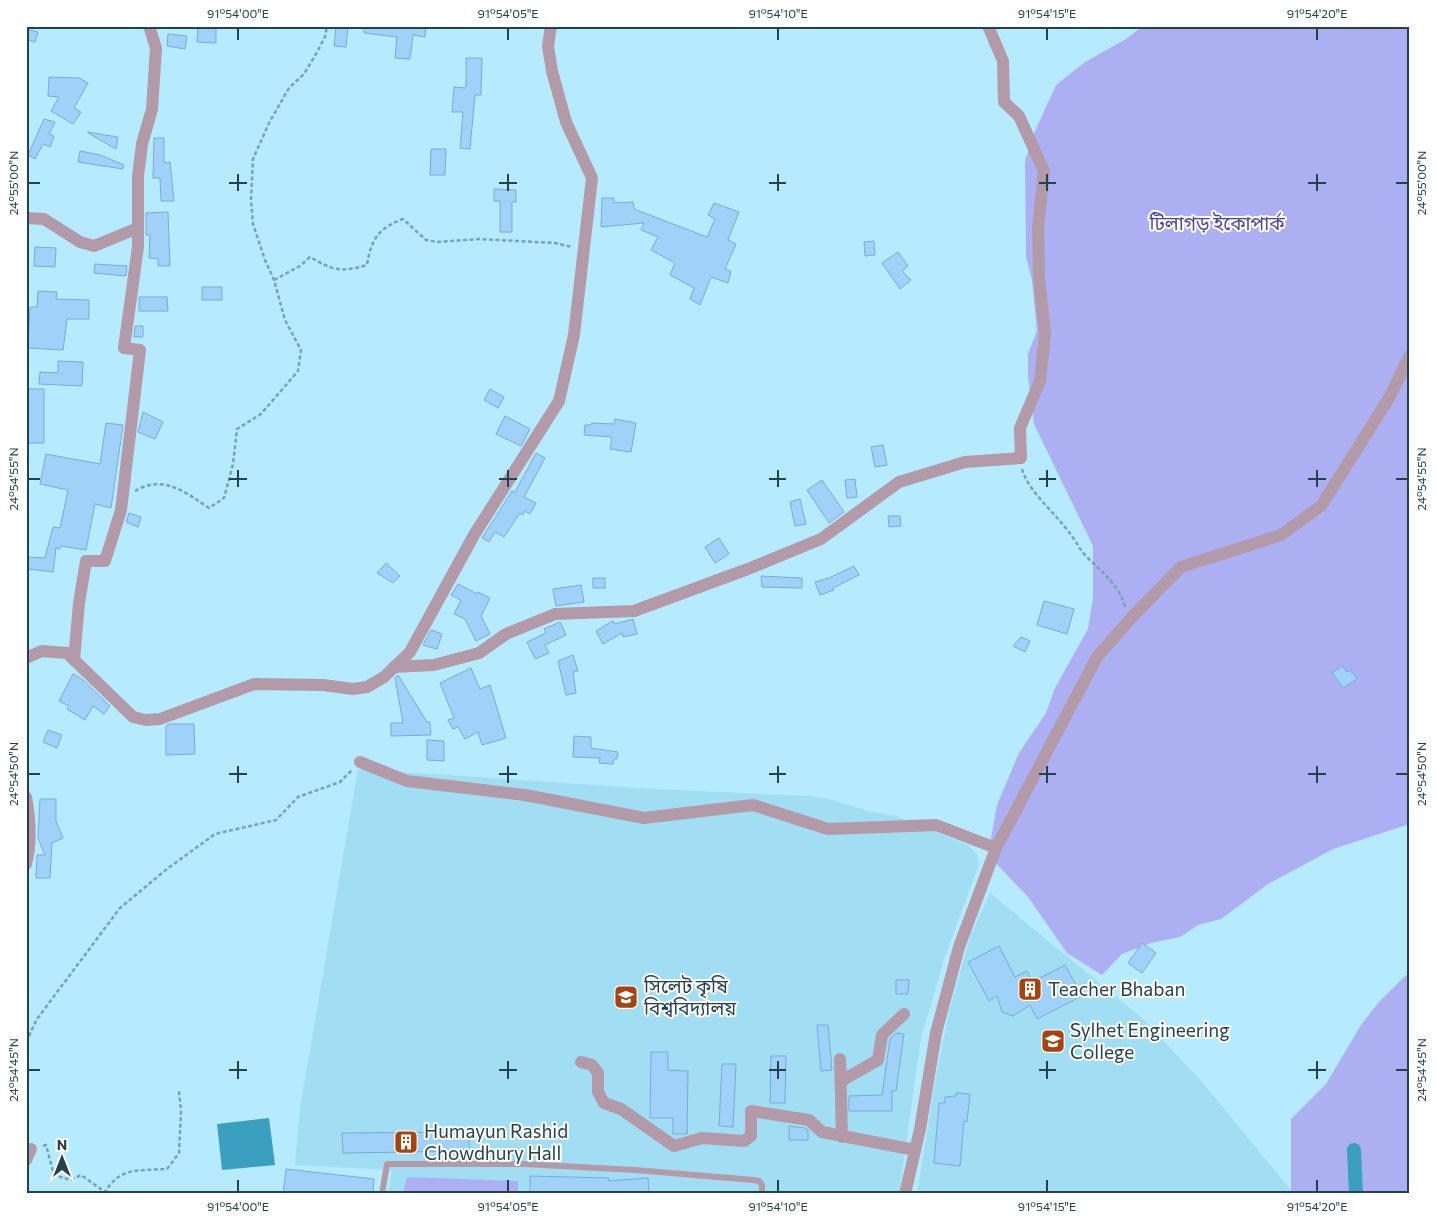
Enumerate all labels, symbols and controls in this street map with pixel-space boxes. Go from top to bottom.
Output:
text: 91°54'00"E [207,6,269,20]
text: 91°54'05"E [478,6,538,20]
text: 91°54'10"E [748,6,808,20]
text: 91°54'15"E [1018,6,1076,20]
text: 91°54'20"E [1287,6,1347,20]
text: 24°55'00"N [6,151,20,215]
text: 24°55'00"N [1414,151,1428,215]
park label: টিলাগড় ইকোপার্ক [1148,211,1285,234]
text: 24°54'55"N [6,447,20,511]
text: 24°54'55"N [1414,447,1428,511]
text: 24°54'50"N [6,742,20,806]
text: 24°54'50"N [1414,742,1428,806]
place label: সিলেট কৃষি বিশ্ববিদ্যালয় [643,974,737,1019]
building icon: Teacher Bhaban [1017,976,1043,1002]
place label: Teacher Bhaban [1048,977,1185,1000]
school or university icon: সিলেট কৃষি বিশ্ববিদ্যালয় [613,984,639,1010]
place label: Sylhet Engineering College [1070,1018,1230,1063]
school or university icon: Sylhet Engineering College [1040,1028,1066,1054]
text: 24°54'45"N [6,1038,20,1102]
text: 24°54'45"N [1414,1038,1428,1102]
place label: Humayun Rashid Chowdhury Hall [424,1119,568,1164]
building icon: Humayun Rashid Chowdhury Hall [393,1129,419,1155]
north arrow [38,1132,88,1182]
text: N [57,1136,67,1153]
text: 91°54'00"E [207,1199,269,1213]
text: 91°54'05"E [478,1199,538,1213]
text: 91°54'10"E [748,1199,808,1213]
text: 91°54'15"E [1018,1199,1076,1213]
text: 91°54'20"E [1287,1199,1347,1213]

